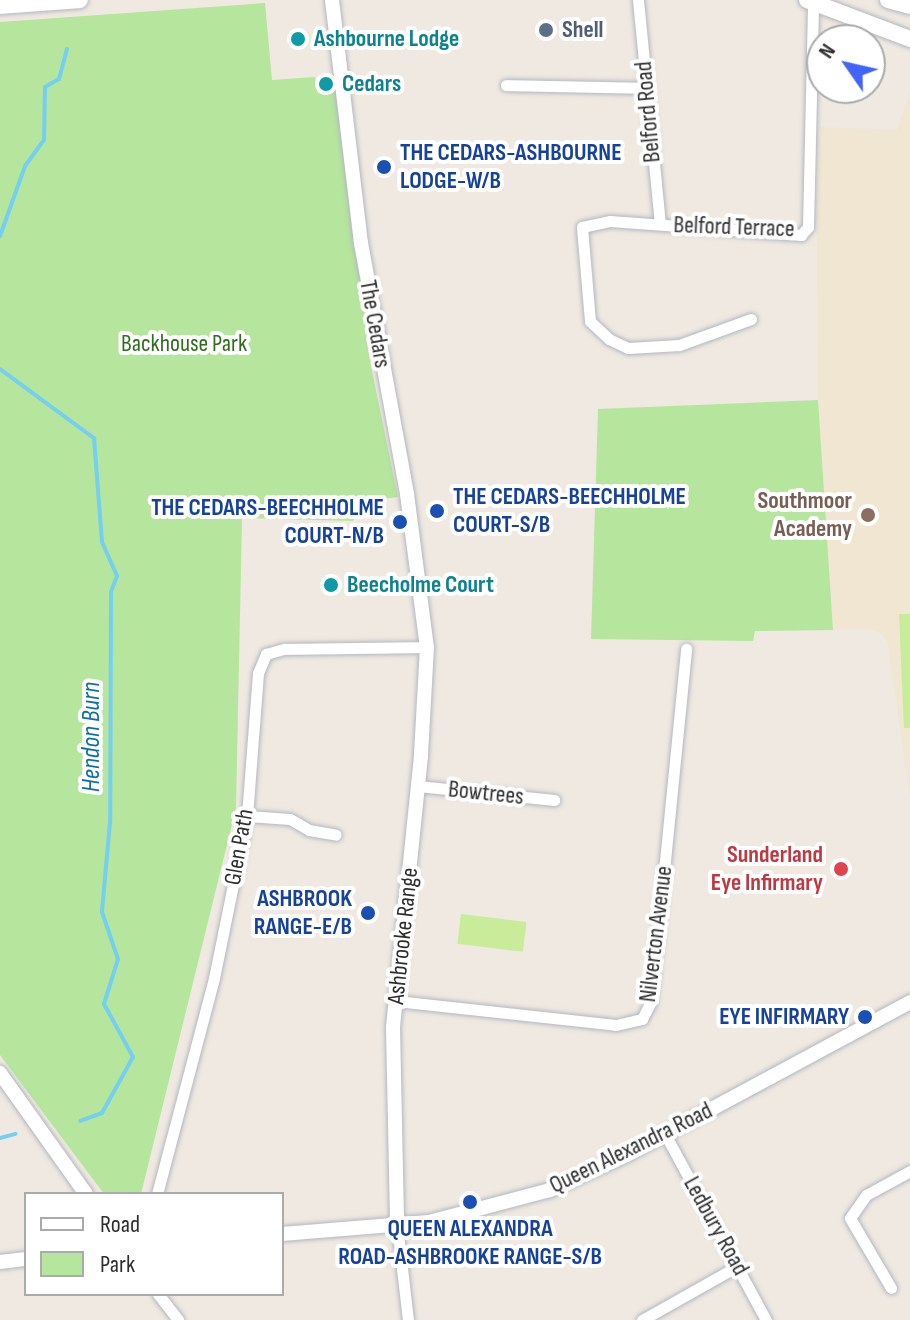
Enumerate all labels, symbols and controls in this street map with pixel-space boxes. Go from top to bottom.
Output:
place label: Shell [562,16,603,44]
marker: Shell [537,21,555,39]
north arrow [806,24,886,104]
place label: Ashbourne Lodge [314,25,459,53]
marker: Ashbourne Lodge [289,30,307,48]
text: N [813,39,842,64]
street label: Belford Road [629,60,667,164]
place label: Cedars [342,70,401,98]
marker: Cedars [317,75,335,93]
place label: THE CEDARS-ASHBOURNE LODGE-W/B [400,139,622,195]
marker: THE CEDARS-ASHBOURNE LODGE-W/B [375,158,393,176]
street label: Belford Terrace [673,210,795,244]
street label: The Cedars [353,278,397,370]
park label: Backhouse Park [121,330,247,358]
place label: THE CEDARS-BEECHHOLME COURT-S/B [453,483,686,539]
place label: Southmoor Academy [757,487,852,543]
place label: THE CEDARS-BEECHHOLME COURT-N/B [151,494,384,550]
marker: THE CEDARS-BEECHHOLME COURT-S/B [428,502,446,520]
marker: Southmoor Academy [859,506,877,524]
marker: THE CEDARS-BEECHHOLME COURT-N/B [391,513,409,531]
place label: Beecholme Court [347,571,494,599]
marker: Beecholme Court [322,576,340,594]
water label: Hendon Burn [76,682,108,792]
street label: Bowtrees [447,775,525,811]
street label: Glen Path [218,807,260,887]
place label: Sunderland Eye Infirmary [711,841,823,897]
marker: Sunderland Eye Infirmary [830,858,852,880]
street label: Nilverton Avenue [633,864,679,1004]
street label: Ashbrooke Range [382,866,424,1006]
place label: ASHBROOK RANGE-E/B [254,885,352,941]
marker: ASHBROOK RANGE-E/B [359,904,377,922]
place label: EYE INFIRMARY [719,1003,849,1031]
marker: EYE INFIRMARY [856,1008,874,1026]
street label: Queen Alexandra Road [545,1096,717,1200]
street label: Ledbury Road [677,1172,755,1280]
legend [24,1192,284,1296]
marker: QUEEN ALEXANDRA ROAD-ASHBROOKE RANGE-S/B [461,1193,479,1211]
text: Road [100,1210,140,1239]
place label: QUEEN ALEXANDRA ROAD-ASHBROOKE RANGE-S/B [338,1215,602,1271]
text: Park [100,1250,135,1279]

